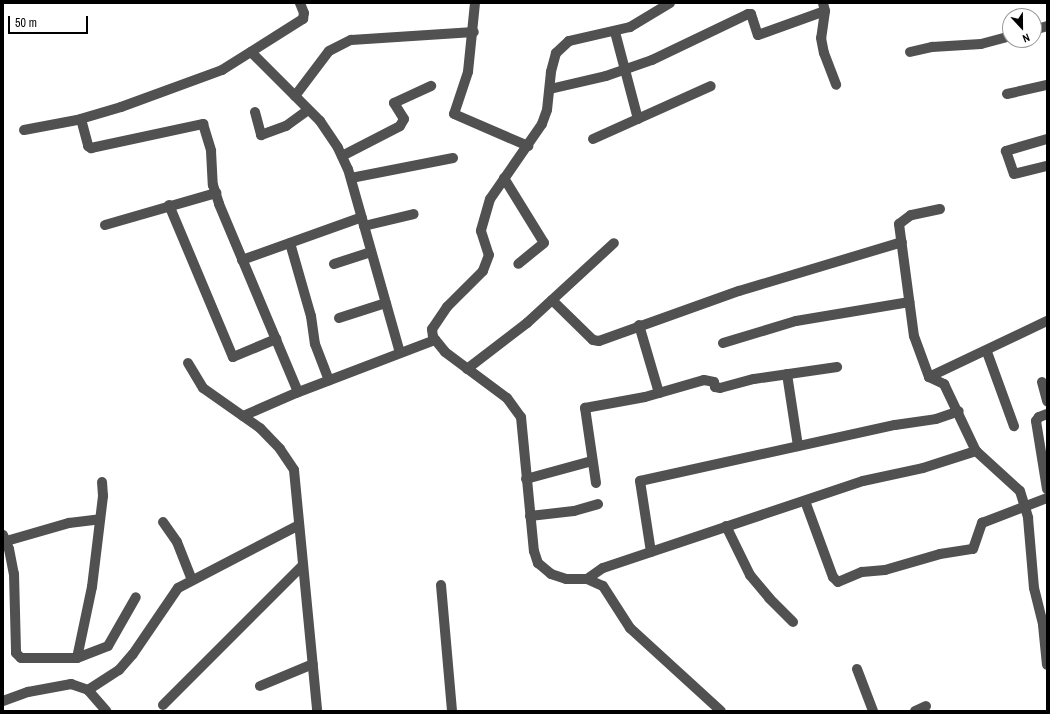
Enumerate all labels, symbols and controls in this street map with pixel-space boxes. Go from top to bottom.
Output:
scale bar [10,8,90,34]
north arrow [1002,8,1042,48]
text: 50 m [15,15,37,31]
text: N [1020,30,1032,46]

